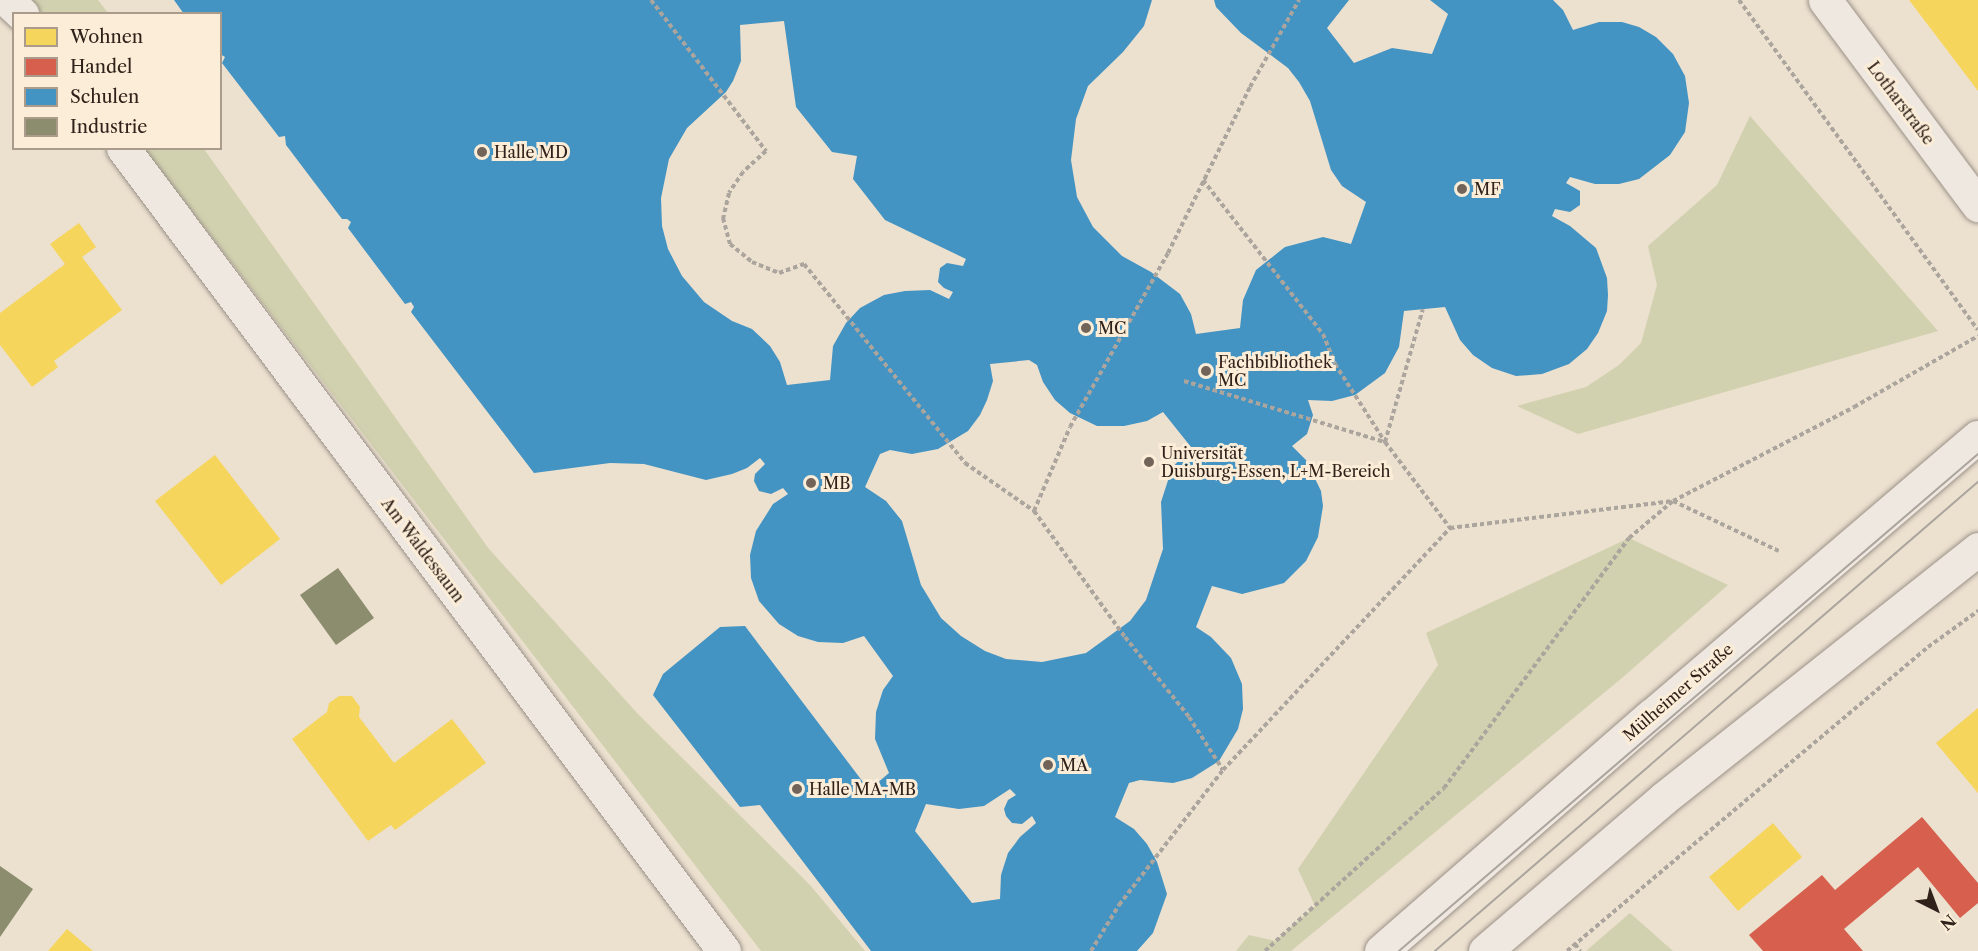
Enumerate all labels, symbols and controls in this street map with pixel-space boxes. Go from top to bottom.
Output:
legend [12,12,222,150]
text: Wohnen [70,26,143,48]
text: Handel [70,56,132,78]
street label: Lotharstraße [1864,58,1938,148]
text: Schulen [70,86,139,108]
text: Industrie [70,116,147,138]
place label: Halle MD [494,142,568,162]
marker: Halle MD [475,145,489,159]
place label: MF [1474,179,1501,199]
marker: MF [1455,182,1469,196]
place label: MC [1098,318,1126,338]
marker: MC [1079,321,1093,335]
place label: Fachbibliothek MC [1218,352,1332,390]
marker: Fachbibliothek MC [1199,364,1213,378]
place label: Universität Duisburg-Essen, L+M-Bereich [1161,443,1390,481]
marker: Universität Duisburg-Essen, L+M-Bereich [1142,455,1156,469]
place label: MB [823,473,850,493]
marker: MB [804,476,818,490]
street label: Am Waldessaum [377,494,469,606]
street label: Mülheimer Straße [1619,639,1737,745]
place label: MA [1060,755,1088,775]
marker: MA [1041,758,1055,772]
place label: Halle MA-MB [809,779,916,799]
marker: Halle MA-MB [790,782,804,796]
north arrow [1906,879,1966,939]
text: N [1936,910,1960,934]

